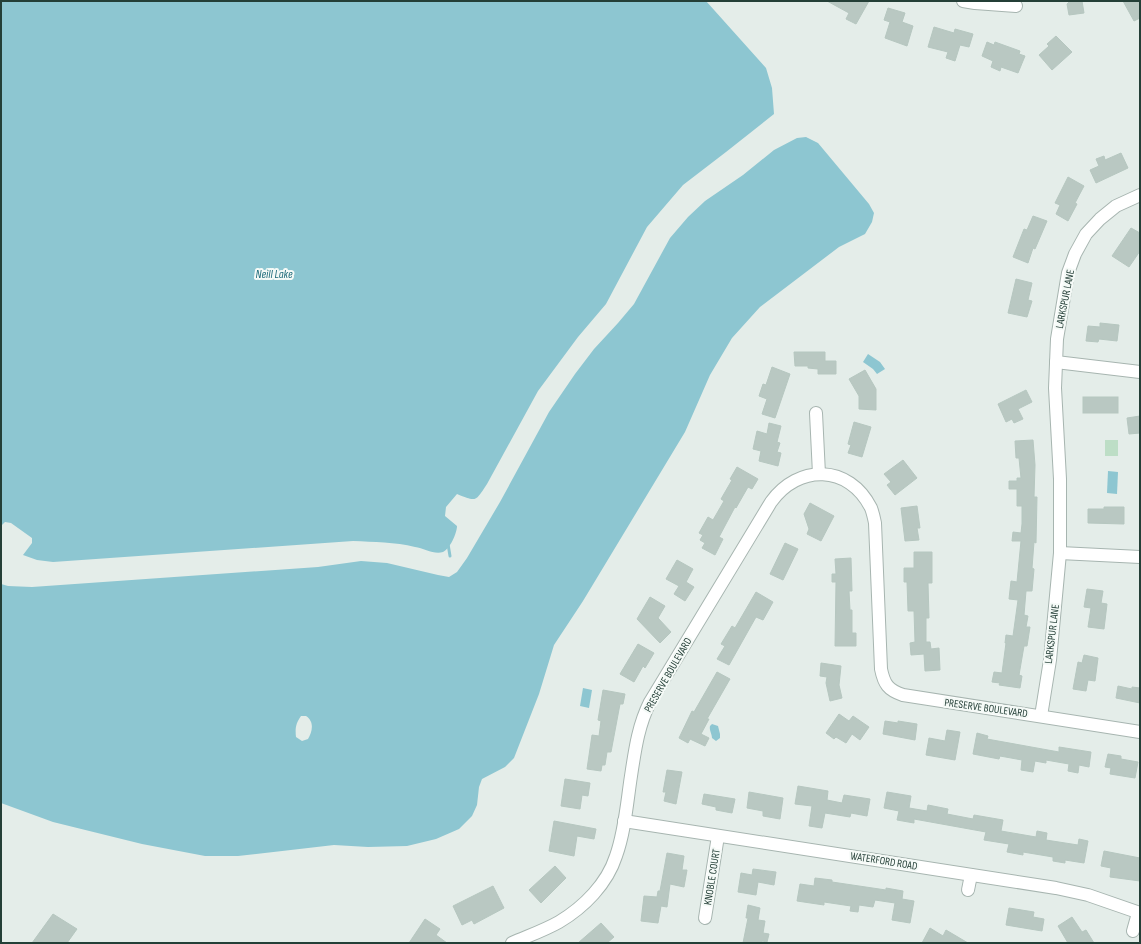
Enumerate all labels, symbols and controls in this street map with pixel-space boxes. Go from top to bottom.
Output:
water label: Neill Lake [255,267,293,282]
street label: LARKSPUR LANE [1053,269,1077,329]
street label: LARKSPUR LANE [1042,604,1062,664]
street label: PRESERVE BOULEVARD [641,635,695,715]
street label: PRESERVE BOULEVARD [944,696,1028,720]
street label: KNOBLE COURT [701,847,723,906]
street label: WATERFORD ROAD [850,849,918,873]

